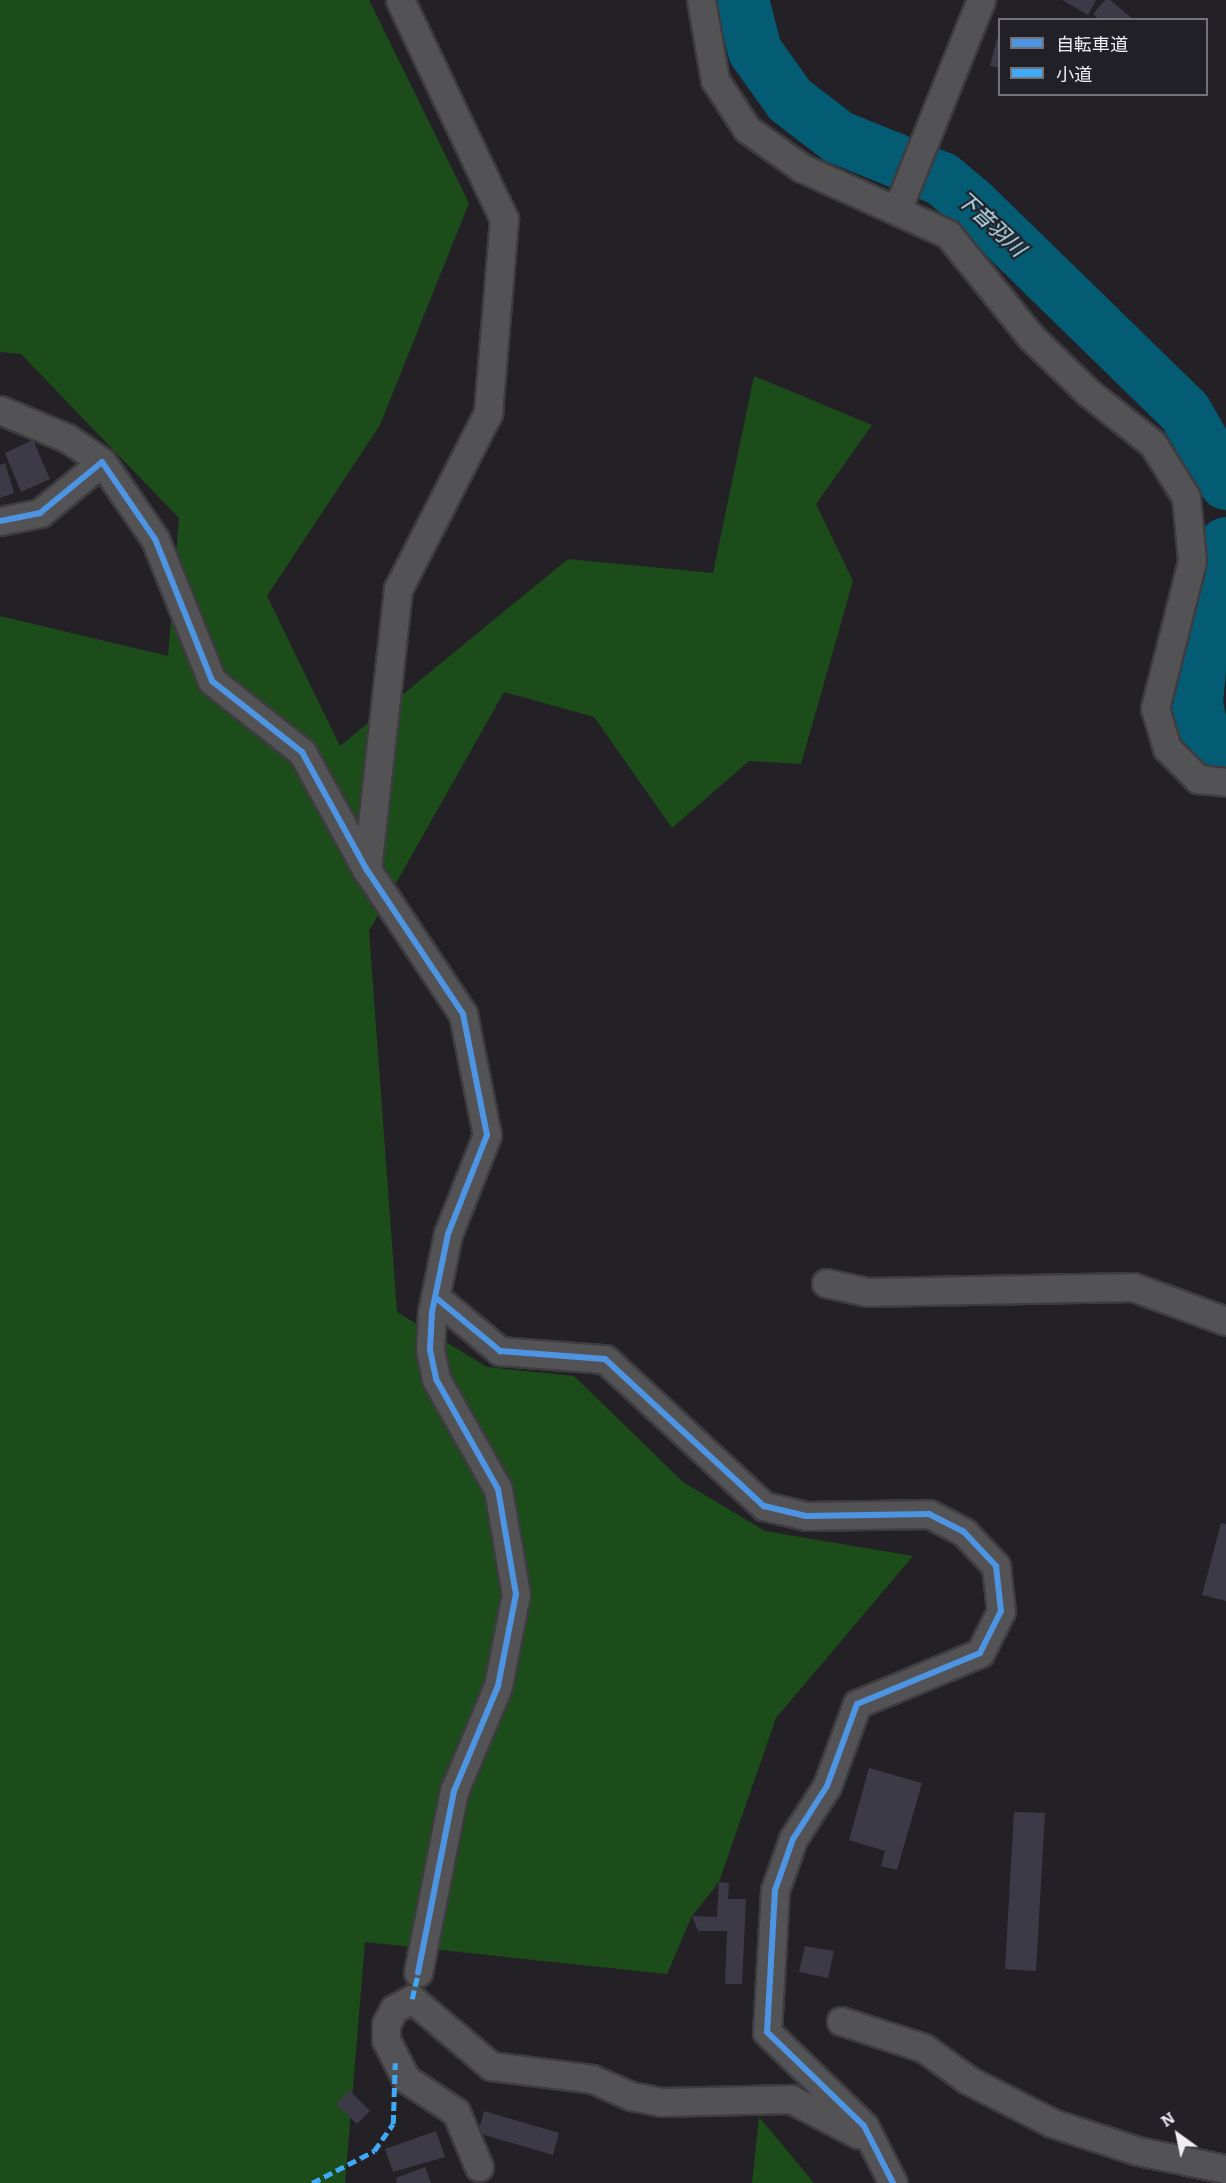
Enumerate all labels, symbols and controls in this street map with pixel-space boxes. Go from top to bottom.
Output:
legend [998,18,1208,96]
text: 自転車道 [1056,34,1128,56]
text: 小道 [1056,64,1092,86]
water label: 下音羽川 [952,186,1030,262]
north arrow [1148,2105,1208,2165]
text: N [1158,2108,1178,2131]

